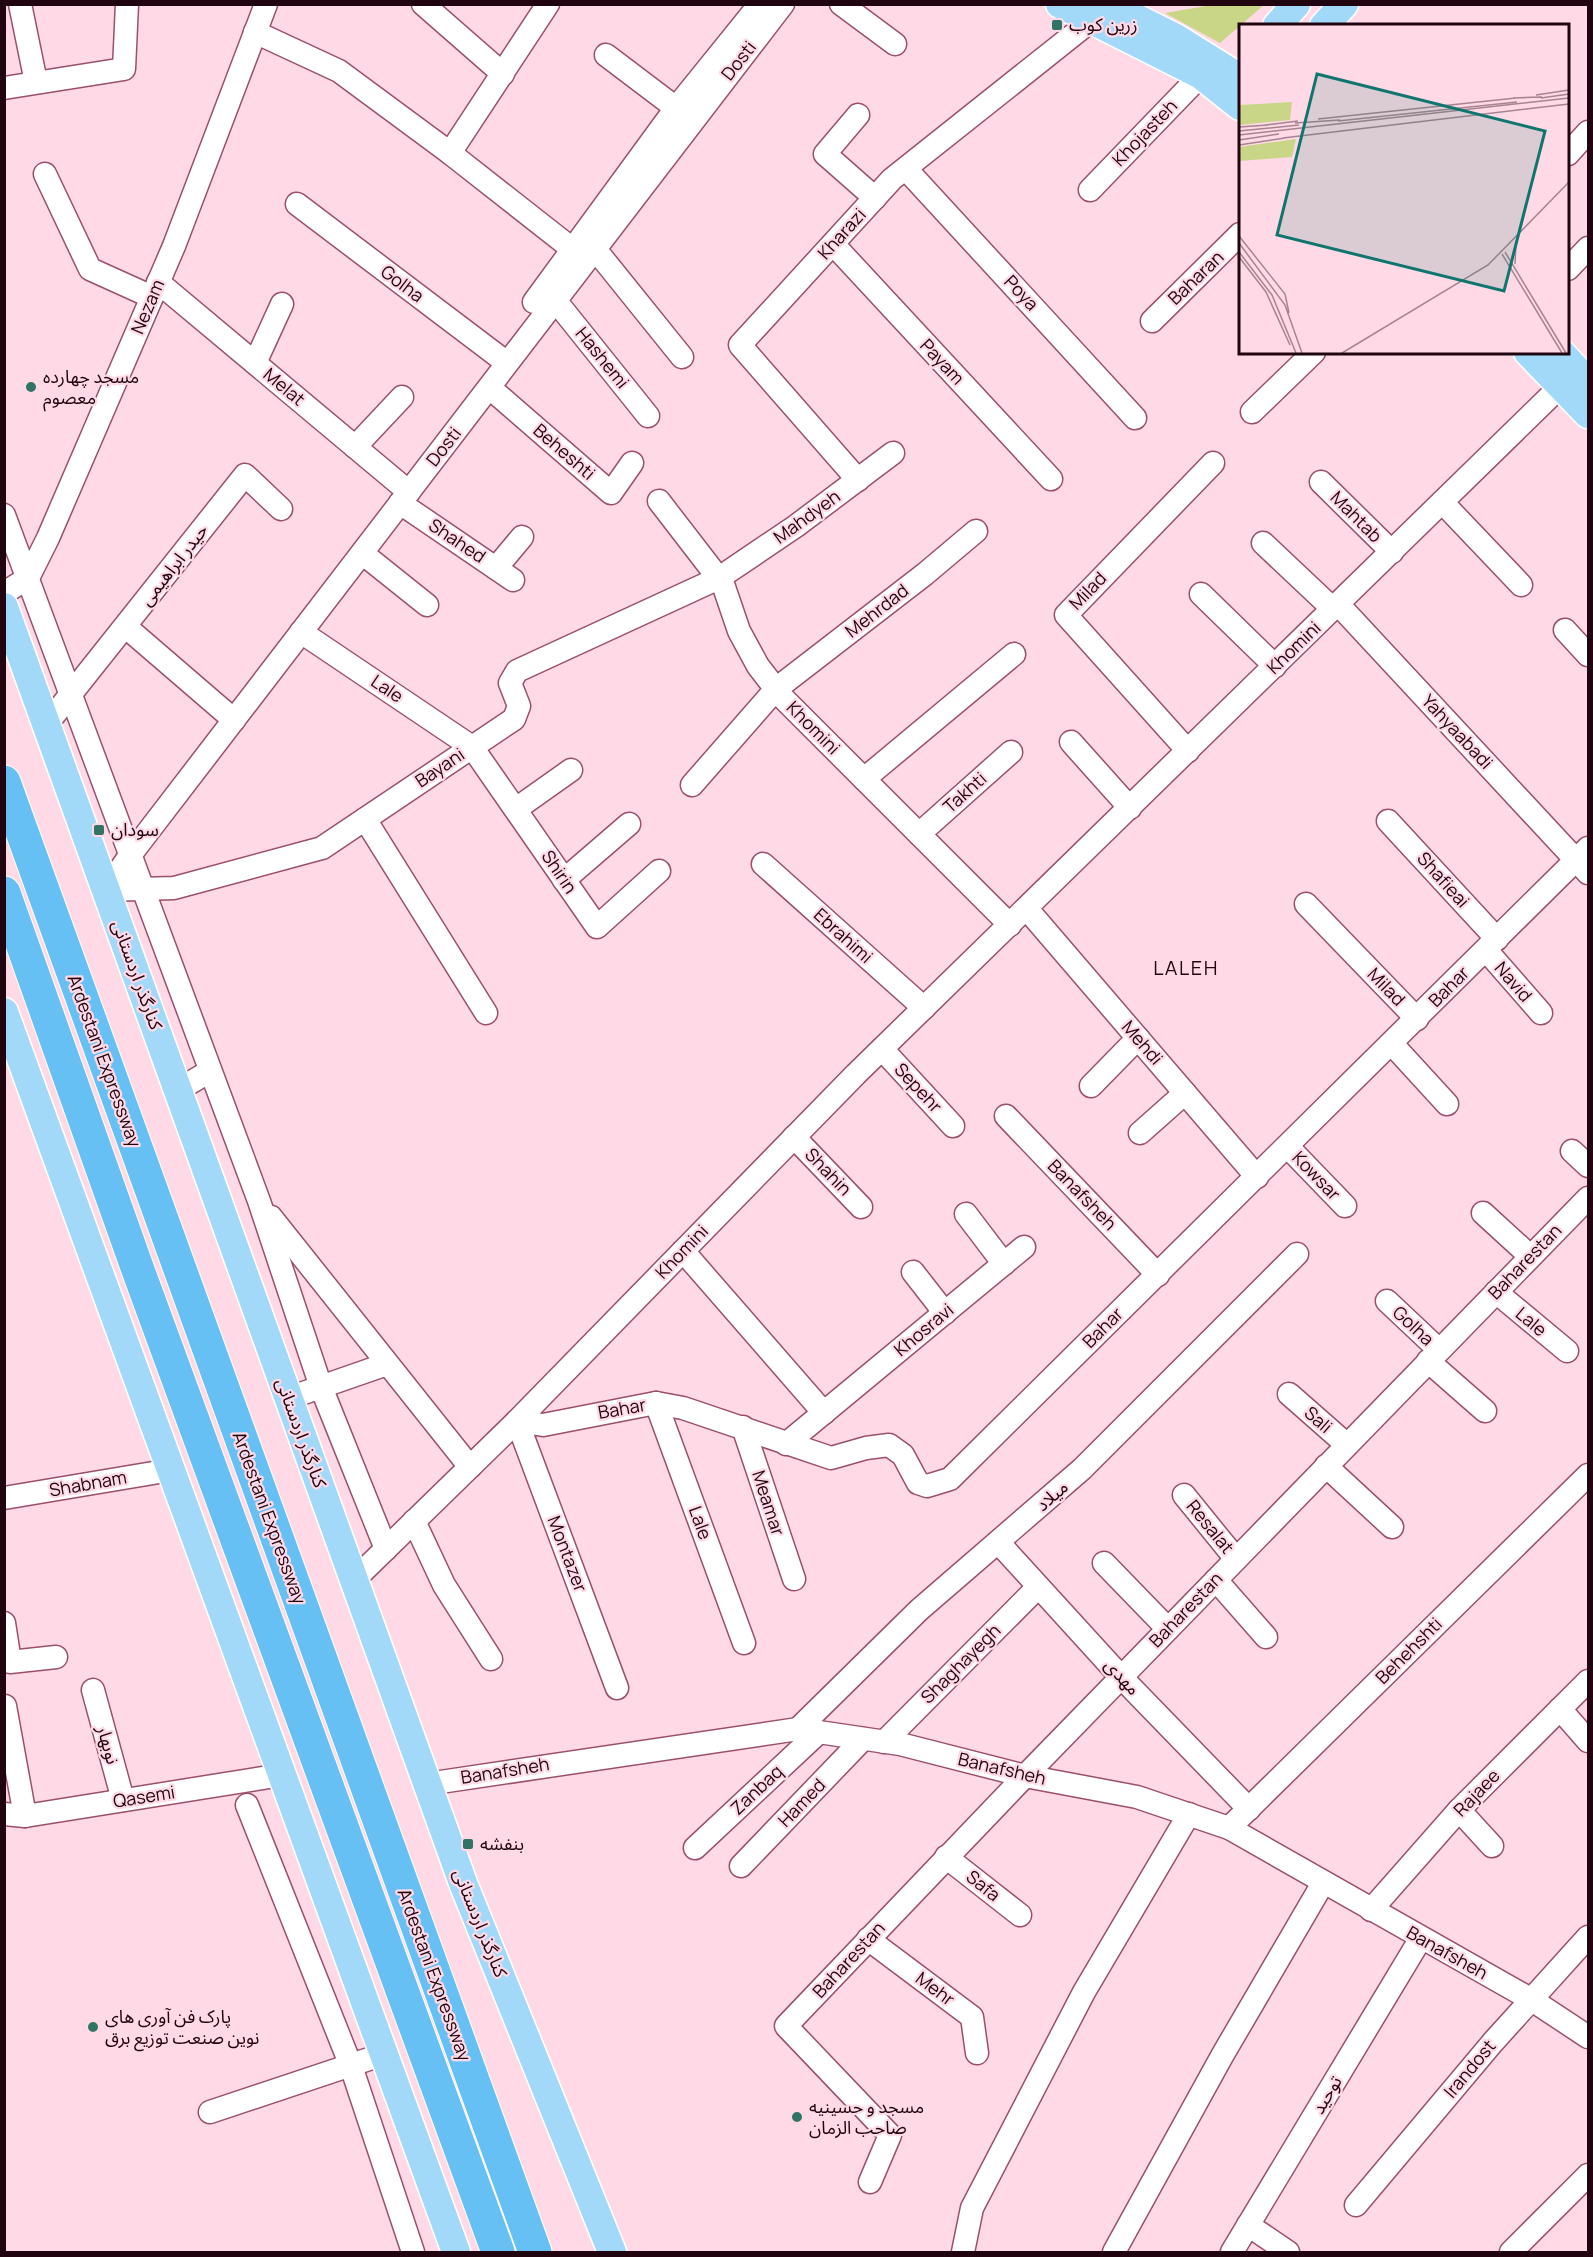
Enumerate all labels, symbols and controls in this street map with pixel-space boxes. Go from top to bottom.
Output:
place label: زرین کوب [1069,12,1138,36]
marker: زرین کوب [1050,18,1064,32]
inset map [1239,24,1569,354]
street label: Dosti [715,36,761,85]
street label: Khojasteh [1106,94,1182,171]
street label: Kharazi [812,203,871,264]
street label: Baharan [1162,245,1228,310]
street label: Golha [376,259,429,307]
street label: Poya [999,269,1044,315]
street label: Nezam [125,276,169,338]
street label: Hashemi [571,322,635,393]
street label: Payam [915,333,970,389]
street label: Melat [259,362,310,411]
place label: مسجد چهارده معصوم [43,364,139,412]
marker: مسجد چهارده معصوم [24,380,38,394]
street label: Beheshti [529,418,601,485]
street label: Dosti [420,422,466,471]
street label: Mahdyeh [768,484,845,548]
street label: Mahtab [1326,485,1388,547]
street label: Shahed [424,512,491,568]
street label: حیدر ابراهیمی [134,518,213,610]
street label: Milad [1063,566,1111,615]
street label: Mehrdad [840,578,913,642]
street label: Khomini [1261,616,1326,679]
street label: Lale [367,669,408,708]
street label: Yahyaabadi [1417,689,1499,774]
street label: Khomini [782,695,846,759]
street label: Bayani [410,742,469,792]
street label: Takhti [938,766,991,818]
place label: سودان [111,817,159,841]
marker: سودان [92,823,106,837]
street label: Shirin [537,845,583,898]
street label: Shafieai [1412,846,1475,912]
street label: Ebrahimi [809,902,878,968]
street label: کنارگذر اردستانی [107,917,169,1033]
district label: LALEH [1153,954,1219,981]
street label: Navid [1490,956,1538,1007]
street label: Bahar [1423,960,1474,1012]
street label: Milad [1363,962,1411,1011]
street label: Ardestani Expressway [63,971,148,1151]
street label: Mehdi [1117,1015,1169,1070]
street label: Sepehr [890,1057,948,1118]
street label: Shahin [800,1142,857,1200]
street label: Kowsar [1287,1146,1346,1205]
street label: Banafsheh [1043,1154,1122,1235]
street label: Baharestan [1482,1218,1566,1304]
street label: Khomini [650,1219,713,1284]
street label: Khosravi [889,1297,958,1361]
street label: Golha [1388,1300,1440,1350]
street label: Bahar [1077,1301,1128,1353]
street label: Lale [1511,1301,1552,1341]
street label: کنارگذر اردستانی [271,1375,333,1491]
street label: Bahar [596,1392,648,1424]
street label: Sali [1300,1401,1338,1438]
street label: Ardestani Expressway [228,1428,313,1608]
street label: Shabnam [47,1464,129,1502]
street label: Meamar [747,1467,791,1539]
street label: میلاد [1030,1475,1073,1516]
street label: Resalat [1182,1494,1240,1558]
street label: Lale [684,1503,718,1543]
street label: Montazer [542,1512,594,1596]
street label: Baharestan [1143,1566,1227,1652]
street label: Behehshti [1370,1612,1447,1689]
street label: Shaghayegh [915,1618,1005,1708]
street label: مهدی [1100,1653,1146,1700]
street label: نوبهار [92,1722,126,1767]
street label: Banafsheh [956,1746,1049,1790]
street label: Banafsheh [459,1751,551,1789]
street label: Zanbaq [725,1759,788,1820]
street label: Rajaee [1448,1764,1505,1821]
street label: Hamed [772,1773,830,1832]
street label: Qasemi [111,1779,176,1813]
place label: بنفشه [480,1831,524,1855]
marker: بنفشه [461,1837,475,1851]
street label: Safa [962,1864,1006,1906]
street label: کنارگذر اردستانی [448,1865,514,1981]
street label: Ardestani Expressway [393,1885,478,2065]
street label: Baharestan [807,1916,890,2003]
street label: Banafsheh [1403,1920,1492,1984]
street label: Mehr [911,1966,960,2011]
place label: پارک فن آوری های نوین صنعت توزیع برق [105,2004,259,2052]
marker: پارک فن آوری های نوین صنعت توزیع برق [86,2020,100,2034]
street label: Irandost [1438,2034,1501,2102]
street label: توحید [1305,2071,1347,2118]
place label: مسجد و حسینیه صاحب الزمان [809,2094,924,2139]
marker: مسجد و حسینیه صاحب الزمان [790,2110,804,2124]

